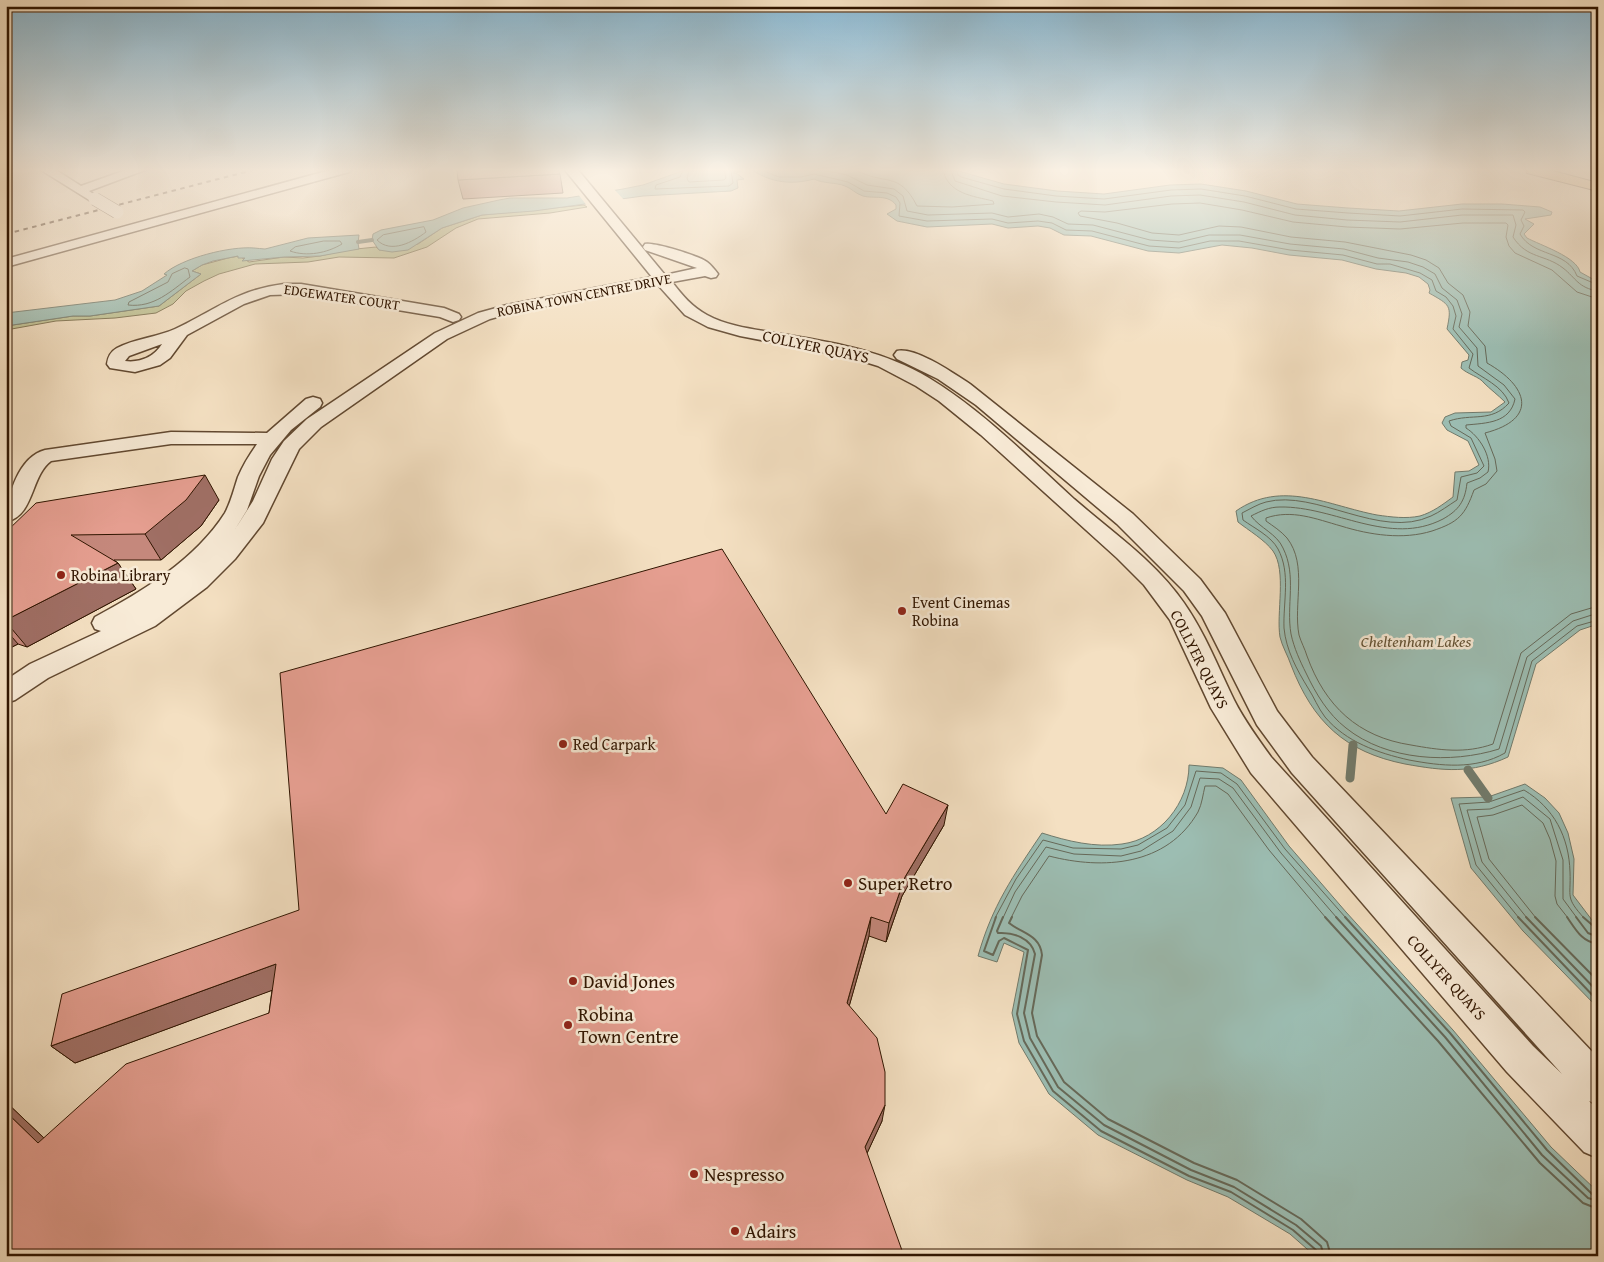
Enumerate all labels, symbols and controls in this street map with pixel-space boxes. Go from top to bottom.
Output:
street label: ROBINA TOWN CENTRE DRIVE [495,268,673,322]
street label: EDGEWATER COURT [283,279,401,315]
street label: COLLYER QUAYS [761,323,872,369]
place label: Robina Library [71,563,170,587]
marker: Robina Library [55,569,67,581]
place label: Event Cinemas Robina [912,590,1010,632]
marker: Event Cinemas Robina [896,605,908,617]
street label: COLLYER QUAYS [1165,605,1235,713]
park label: Cheltenham Lakes [1361,629,1471,653]
place label: Red Carpark [573,732,656,756]
marker: Red Carpark [557,738,569,750]
place label: Super Retro [858,869,953,897]
marker: Super Retro [842,877,854,889]
street label: COLLYER QUAYS [1402,929,1492,1025]
place label: David Jones [583,967,675,995]
marker: David Jones [567,975,579,987]
place label: Robina Town Centre [578,1000,679,1050]
marker: Robina Town Centre [562,1019,574,1031]
place label: Nespresso [704,1160,784,1188]
marker: Nespresso [688,1168,700,1180]
place label: Adairs [745,1217,796,1245]
marker: Adairs [729,1225,741,1237]

